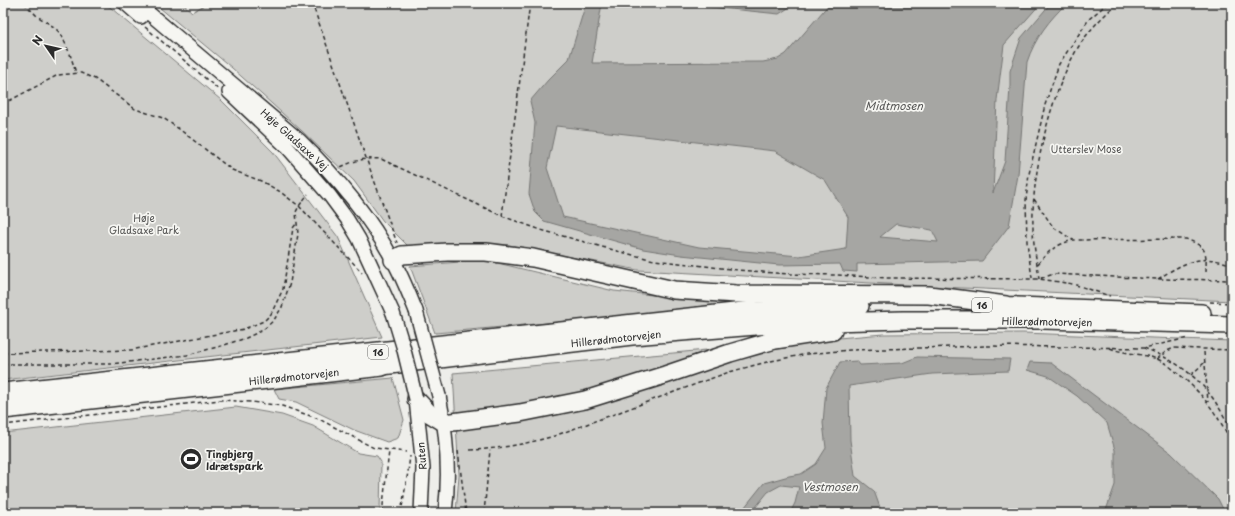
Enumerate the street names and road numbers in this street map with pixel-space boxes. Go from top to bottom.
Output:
street label: Høje Gladsaxe Vej [258,104,332,174]
road number: 16 [972,298,992,312]
street label: Hillerødmotorvejen [1001,313,1093,329]
street label: Hillerødmotorvejen [570,326,662,350]
road number: 16 [368,345,388,359]
street label: Hillerødmotorvejen [248,364,340,388]
street label: Ruten [412,442,430,470]

